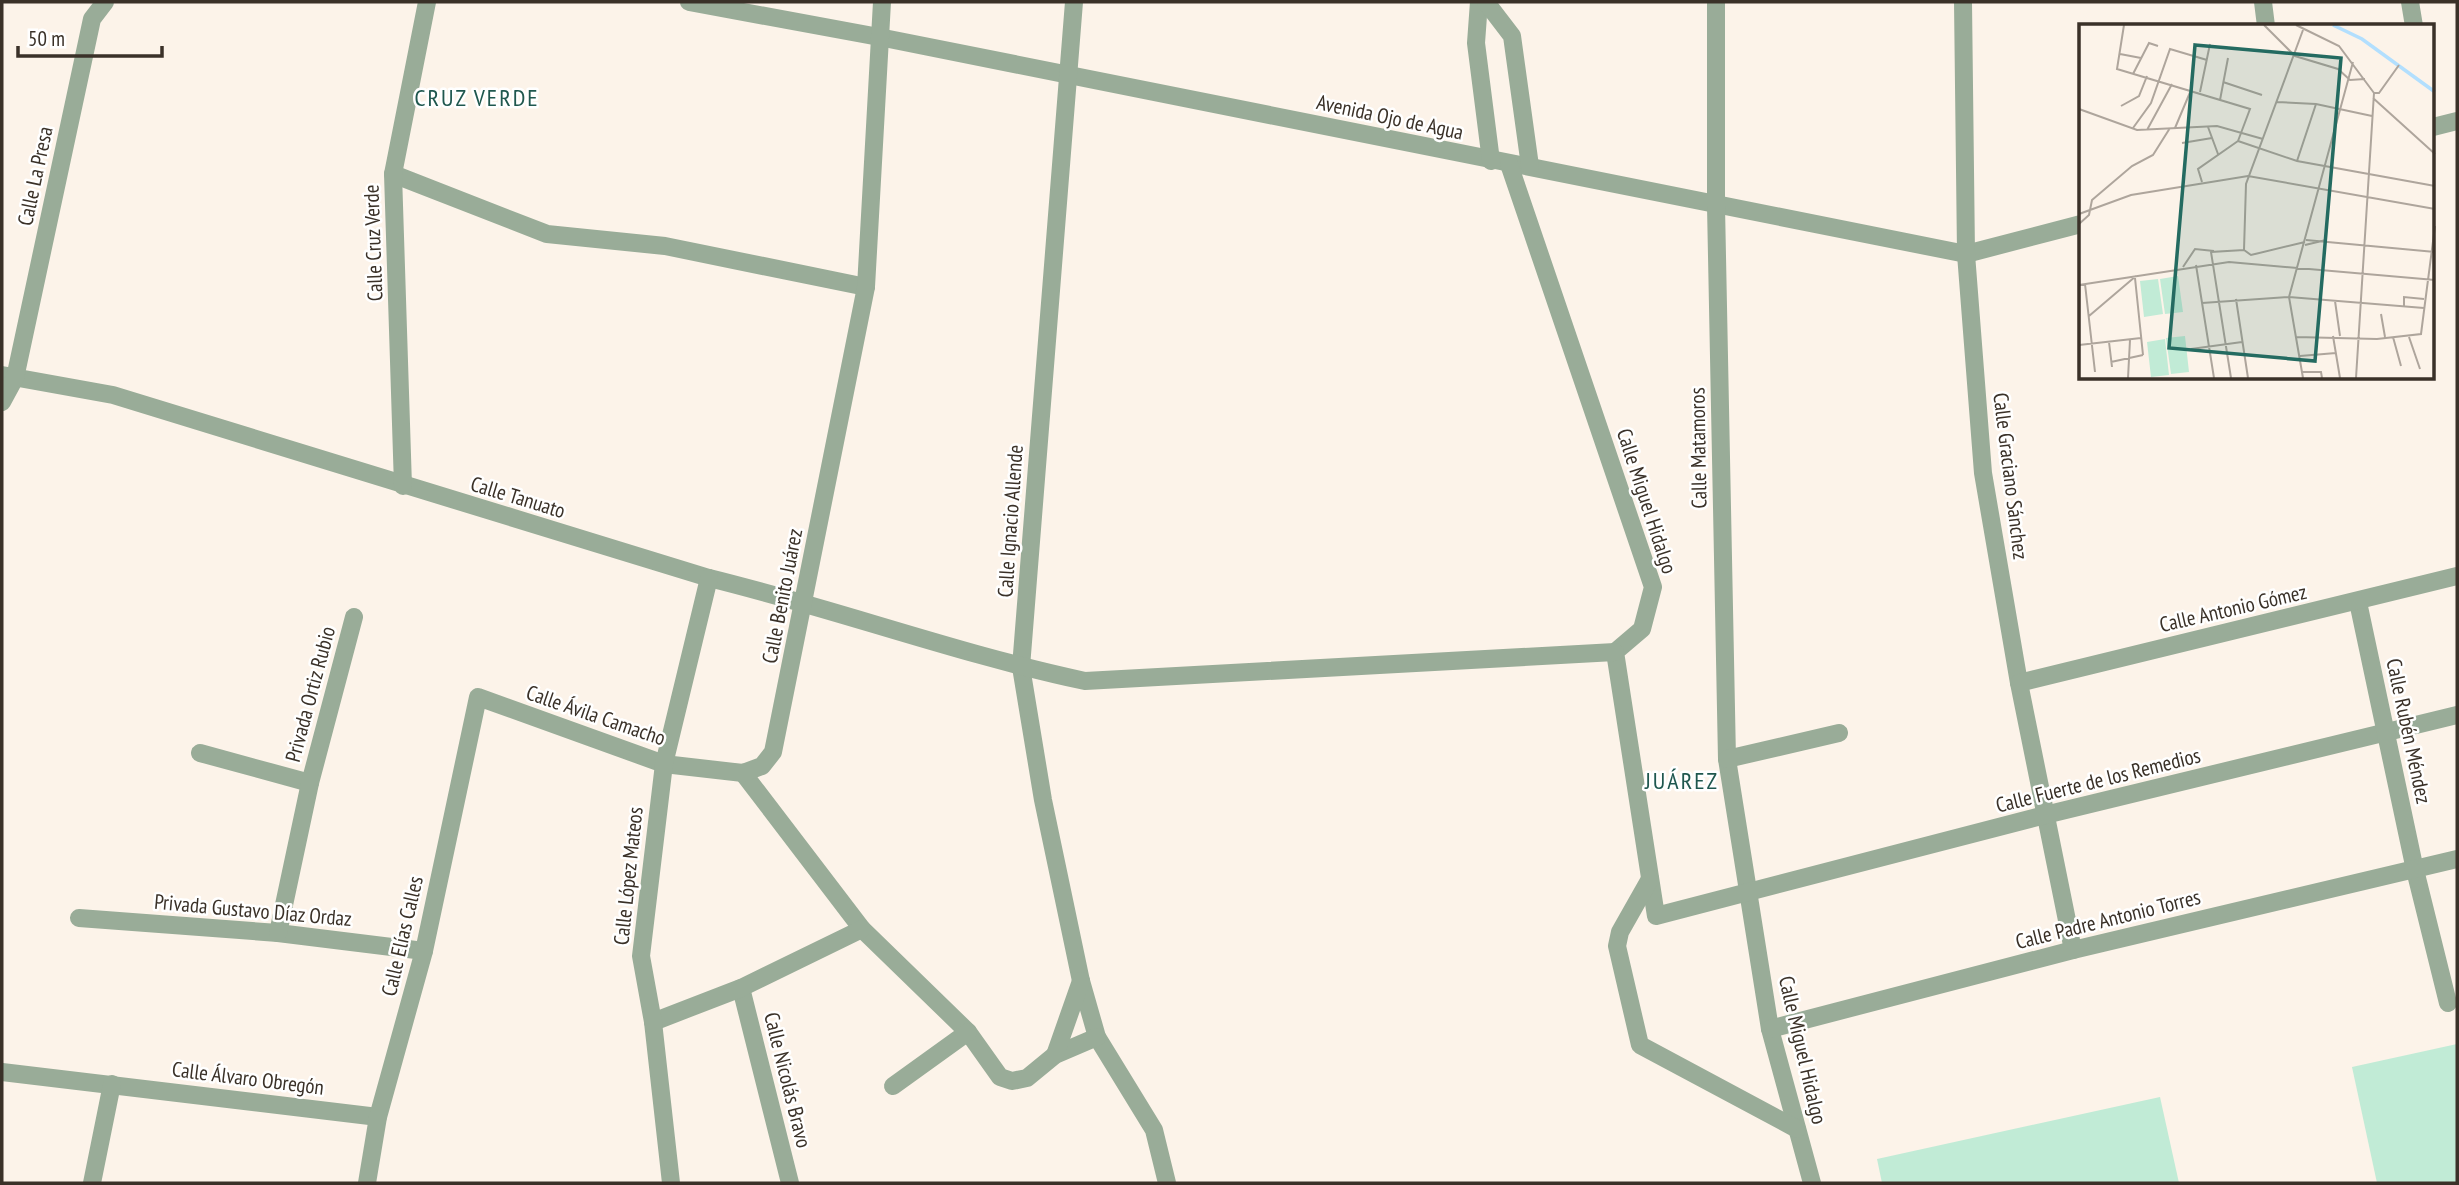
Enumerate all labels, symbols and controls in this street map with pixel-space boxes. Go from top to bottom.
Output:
scale bar [18,14,161,58]
inset map [2079,24,2434,380]
text: 50 m [28,25,65,52]
district label: CRUZ VERDE [414,82,540,113]
street label: Avenida Ojo de Agua [1314,88,1466,146]
street label: Calle La Presa [11,124,59,228]
street label: Calle Cruz Verde [357,184,389,302]
street label: Calle Matamoros [1683,387,1713,509]
street label: Calle Graciano Sánchez [1987,391,2035,561]
street label: Calle Miguel Hidalgo [1611,425,1683,577]
street label: Calle Ignacio Allende [991,444,1029,598]
street label: Calle Tanuato [467,470,569,524]
street label: Calle Benito Juárez [756,526,808,666]
street label: Calle Antonio Gómez [2157,578,2309,638]
street label: Privada Ortiz Rubio [279,623,341,765]
street label: Calle Rubén Méndez [2380,656,2438,806]
street label: Calle Ávila Camacho [523,679,669,751]
street label: Calle Fuerte de los Remedios [1993,742,2203,818]
district label: JUÁREZ [1644,765,1719,796]
street label: Calle López Mateos [607,806,649,946]
street label: Calle Elías Calles [375,873,429,999]
street label: Calle Padre Antonio Torres [2013,883,2203,955]
street label: Privada Gustavo Díaz Ordaz [153,888,353,932]
street label: Calle Miguel Hidalgo [1773,973,1833,1127]
street label: Calle Nicolás Bravo [758,1009,818,1151]
street label: Calle Álvaro Obregón [170,1055,326,1101]

